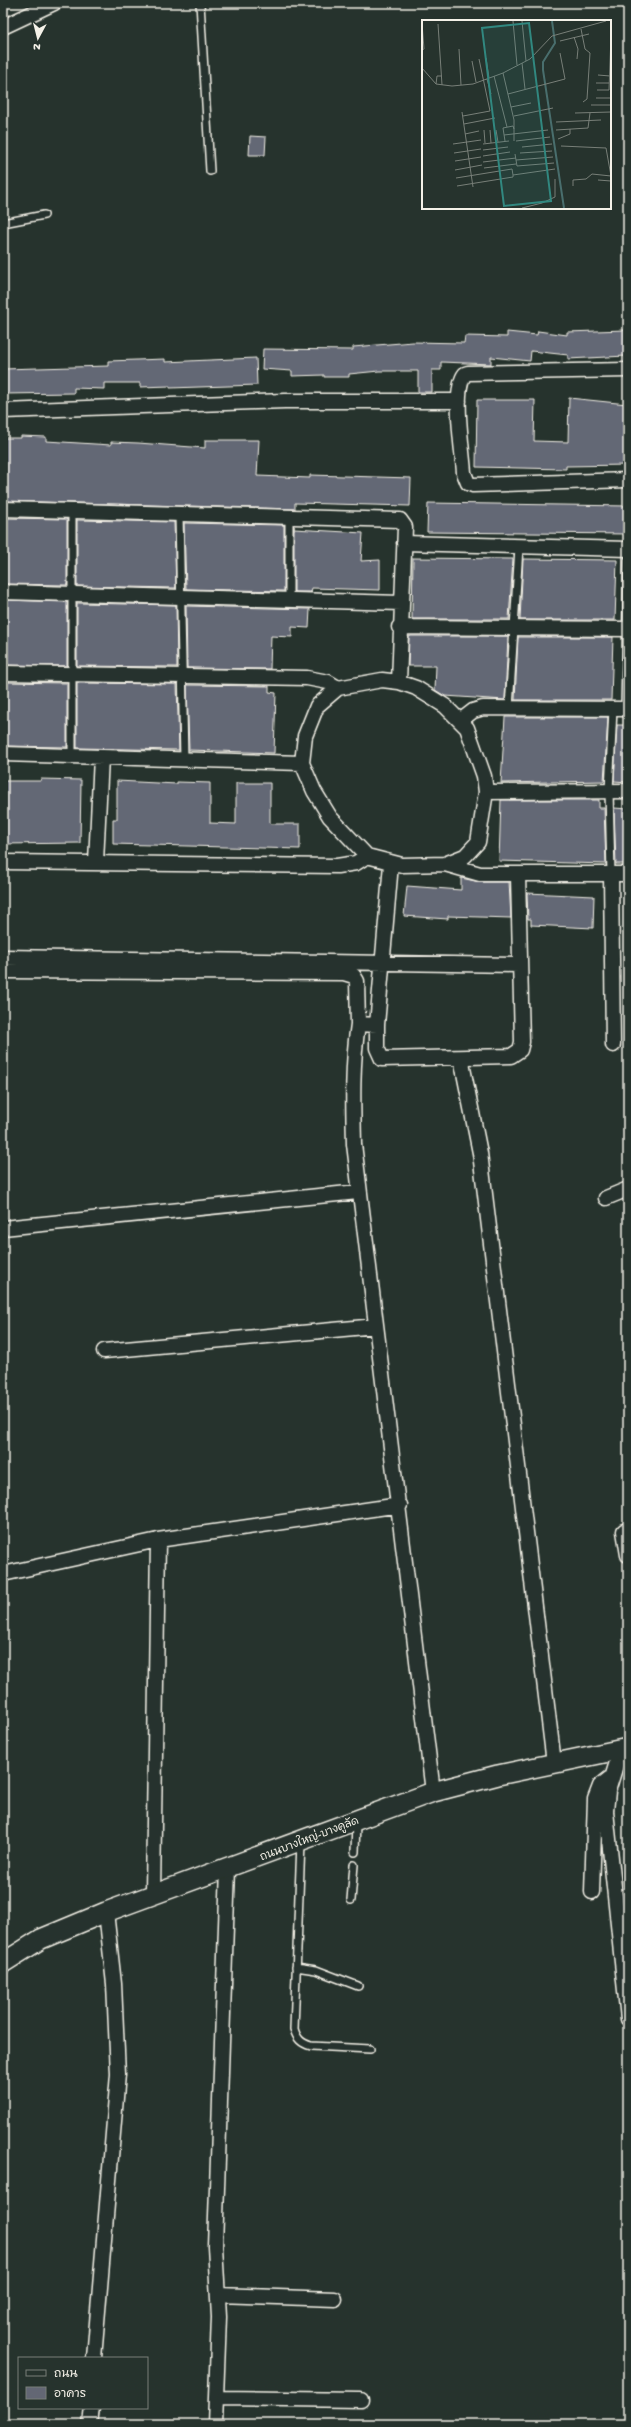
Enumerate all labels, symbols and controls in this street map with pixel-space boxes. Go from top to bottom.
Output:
north arrow [18,18,58,58]
inset map [422,20,611,209]
text: N [33,40,41,52]
street label: ถนนบางใหญ่-บางคูลัด [257,1812,361,1865]
legend [18,2357,148,2409]
text: ถนน [54,2368,78,2382]
text: อาคาร [54,2388,86,2402]

